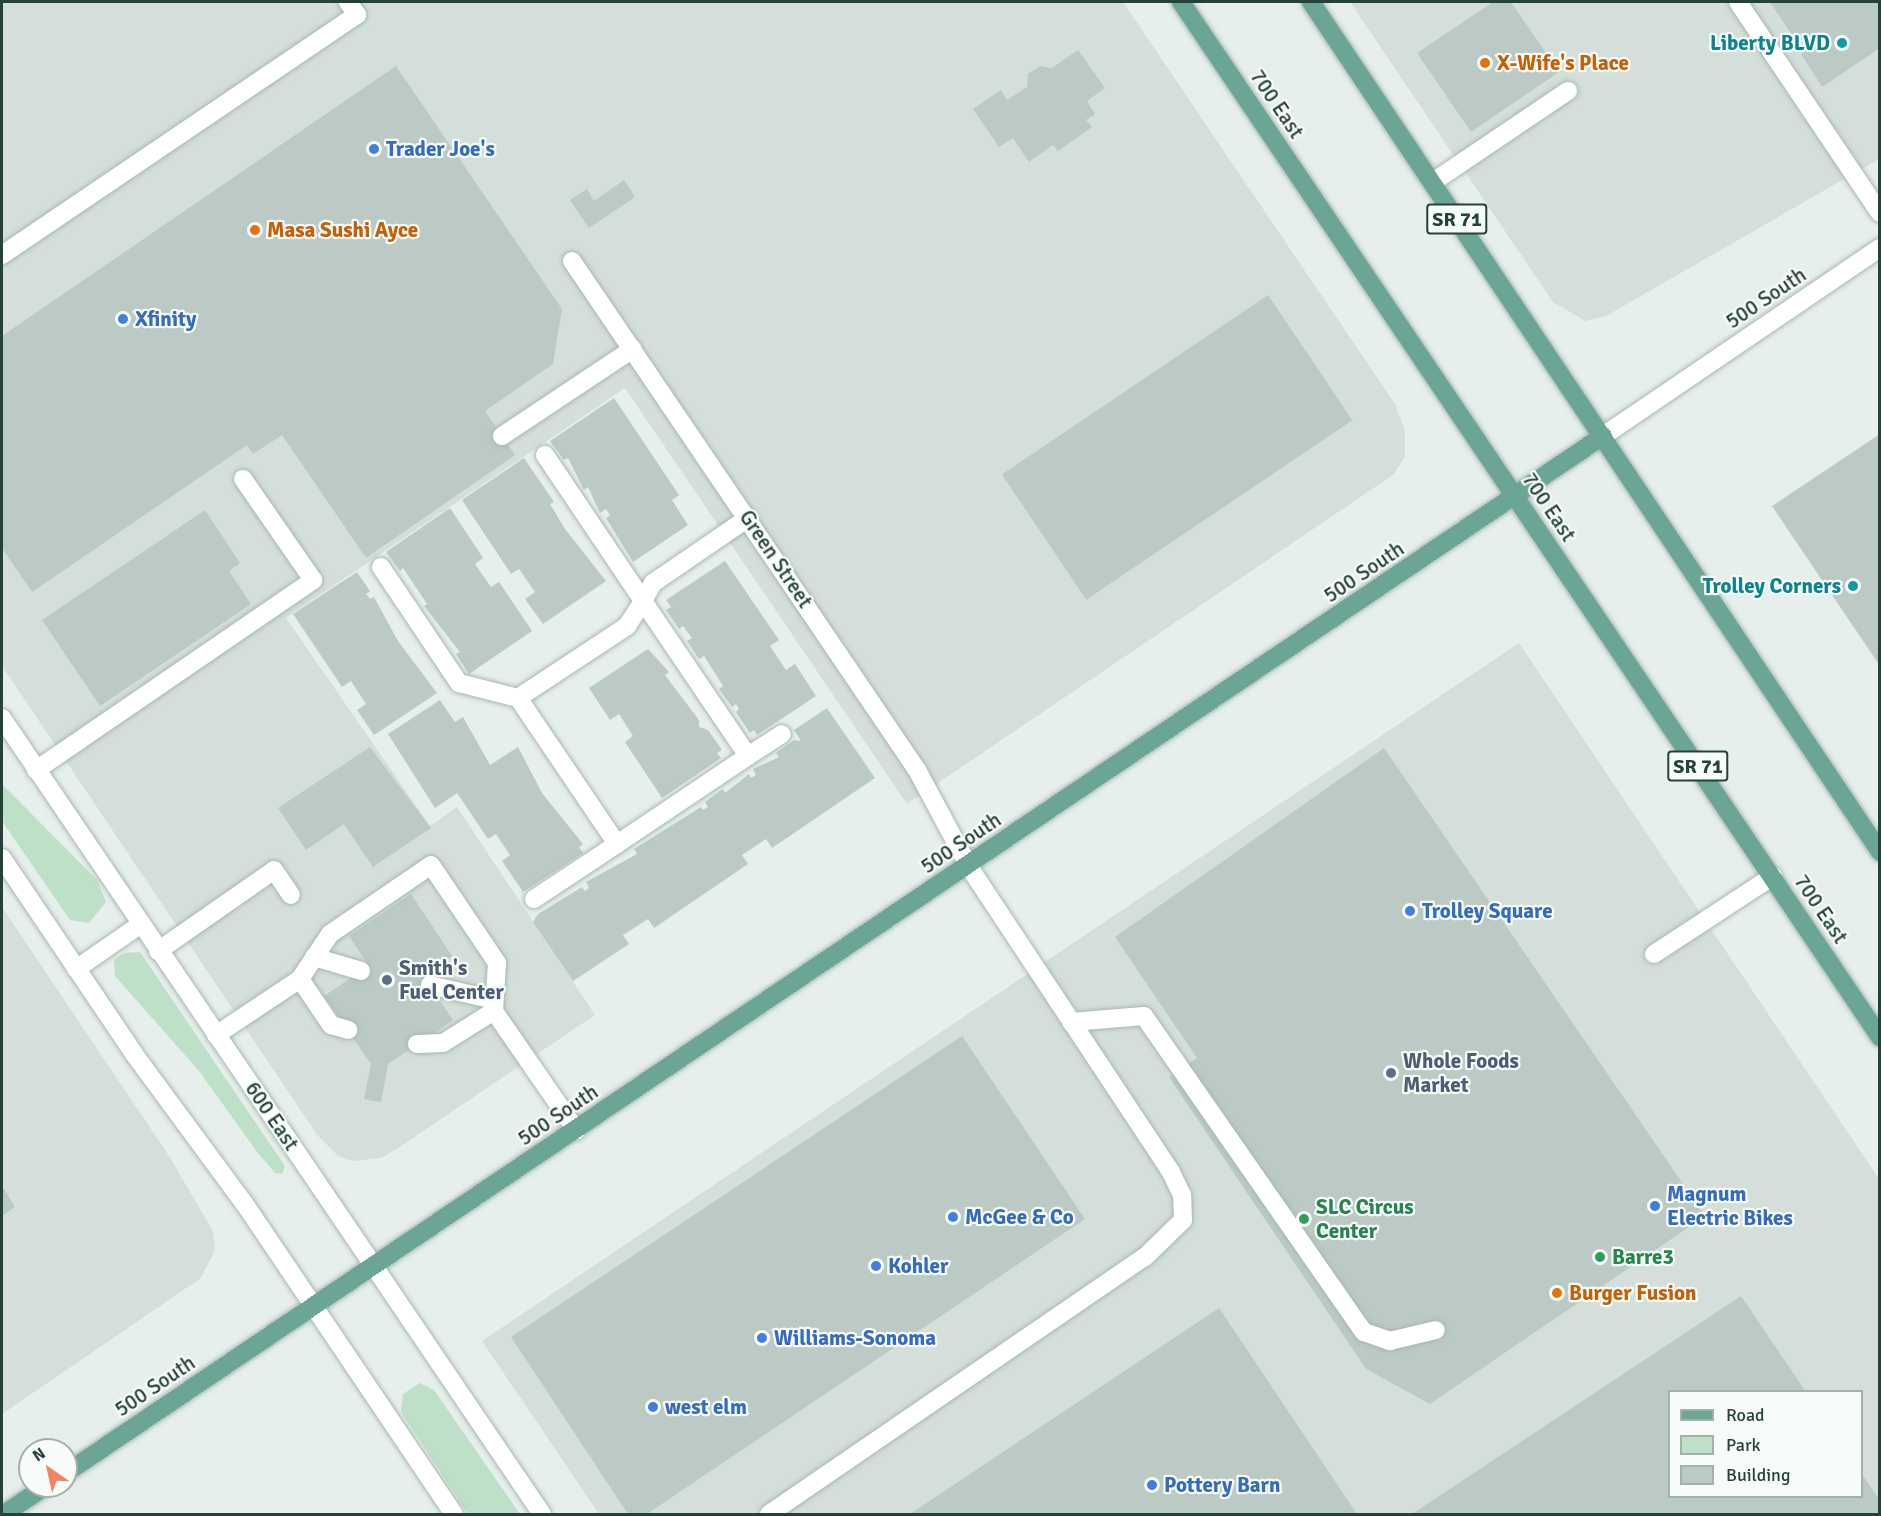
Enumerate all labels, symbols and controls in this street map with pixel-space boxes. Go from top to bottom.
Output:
place label: Liberty BLVD [1710,30,1830,56]
marker: Liberty BLVD [1835,36,1849,50]
place label: X-Wife's Place [1497,50,1629,76]
marker: X-Wife's Place [1478,56,1492,70]
street label: 700 East [1245,65,1309,143]
place label: Trader Joe's [386,136,495,162]
marker: Trader Joe's [367,142,381,156]
road number: SR 71 [1426,202,1488,236]
place label: Masa Sushi Ayce [267,217,418,243]
marker: Masa Sushi Ayce [248,223,262,237]
street label: 500 South [1721,262,1811,334]
place label: Xfinity [135,306,196,332]
marker: Xfinity [116,312,130,326]
street label: 700 East [1517,468,1581,546]
street label: Green Street [734,505,818,613]
street label: 500 South [1319,536,1409,608]
place label: Trolley Corners [1703,573,1841,599]
marker: Trolley Corners [1846,579,1860,593]
road number: SR 71 [1666,749,1730,783]
street label: 500 South [916,807,1006,879]
street label: 700 East [1789,870,1853,948]
place label: Trolley Square [1422,898,1553,924]
marker: Trolley Square [1403,904,1417,918]
place label: Smith's Fuel Center [399,955,504,1005]
marker: Smith's Fuel Center [380,973,394,987]
place label: Whole Foods Market [1403,1048,1519,1098]
marker: Whole Foods Market [1384,1066,1398,1080]
street label: 600 East [240,1077,304,1155]
street label: 500 South [513,1079,603,1151]
place label: Magnum Electric Bikes [1667,1181,1793,1231]
place label: SLC Circus Center [1316,1194,1414,1244]
marker: Magnum Electric Bikes [1648,1199,1662,1213]
place label: McGee & Co [965,1204,1074,1230]
marker: McGee & Co [946,1210,960,1224]
marker: SLC Circus Center [1297,1212,1311,1226]
place label: Barre3 [1612,1244,1674,1270]
marker: Barre3 [1593,1250,1607,1264]
place label: Kohler [888,1253,948,1279]
marker: Kohler [869,1259,883,1273]
place label: Burger Fusion [1569,1280,1696,1306]
marker: Burger Fusion [1550,1286,1564,1300]
place label: Williams-Sonoma [774,1325,936,1351]
marker: Williams-Sonoma [755,1331,769,1345]
street label: 500 South [110,1350,200,1422]
legend [1668,1390,1863,1498]
place label: west elm [665,1394,747,1420]
marker: west elm [646,1400,660,1414]
text: Road [1726,1404,1765,1426]
text: Park [1726,1434,1761,1456]
north arrow [18,1438,78,1498]
text: N [29,1443,49,1466]
text: Building [1726,1464,1790,1486]
place label: Pottery Barn [1164,1472,1280,1498]
marker: Pottery Barn [1145,1478,1159,1492]

